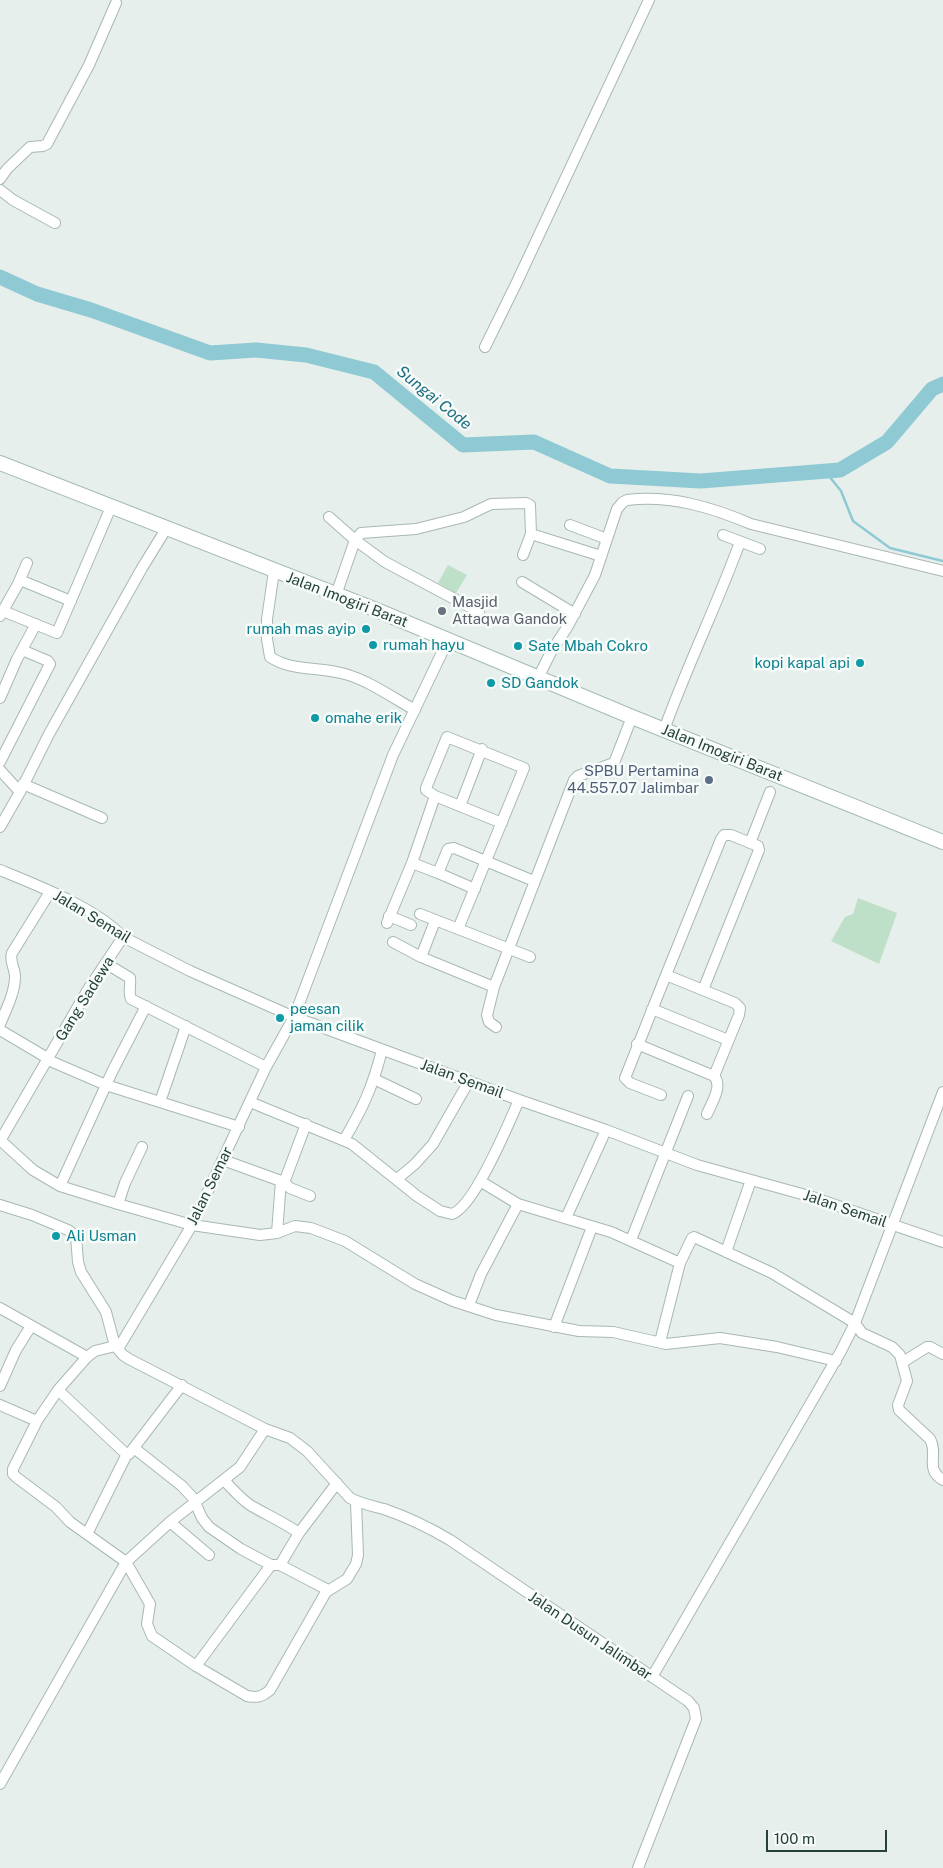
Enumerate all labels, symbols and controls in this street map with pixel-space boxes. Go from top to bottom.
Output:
water label: Sungai Code [392,362,476,434]
street label: Jalan Imogiri Barat [284,568,410,632]
place label: Masjid Attaqwa Gandok [452,593,567,628]
marker: Masjid Attaqwa Gandok [436,605,448,617]
place label: rumah mas ayip [247,620,356,638]
marker: rumah mas ayip [360,623,372,635]
place label: rumah hayu [383,636,465,654]
place label: Sate Mbah Cokro [528,637,648,655]
marker: rumah hayu [367,639,379,651]
marker: Sate Mbah Cokro [512,640,524,652]
place label: kopi kapal api [754,654,850,672]
marker: kopi kapal api [854,657,866,669]
place label: SD Gandok [501,674,579,692]
marker: SD Gandok [485,677,497,689]
place label: omahe erik [325,709,402,727]
marker: omahe erik [309,712,321,724]
street label: Jalan Imogiri Barat [659,721,785,785]
place label: SPBU Pertamina 44.557.07 Jalimbar [567,762,699,797]
marker: SPBU Pertamina 44.557.07 Jalimbar [703,774,715,786]
street label: Jalan Semail [50,887,134,947]
street label: Gang Sadewa [52,953,118,1045]
place label: peesan jaman cilik [290,1000,364,1035]
marker: peesan jaman cilik [274,1012,286,1024]
street label: Jalan Semail [418,1056,506,1102]
street label: Jalan Semar [183,1144,237,1228]
street label: Jalan Semail [801,1186,889,1232]
place label: Ali Usman [66,1227,136,1245]
marker: Ali Usman [50,1230,62,1242]
street label: Jalan Dusun Jalimbar [525,1588,655,1684]
scale bar [768,1820,889,1852]
text: 100 m [774,1830,815,1847]

